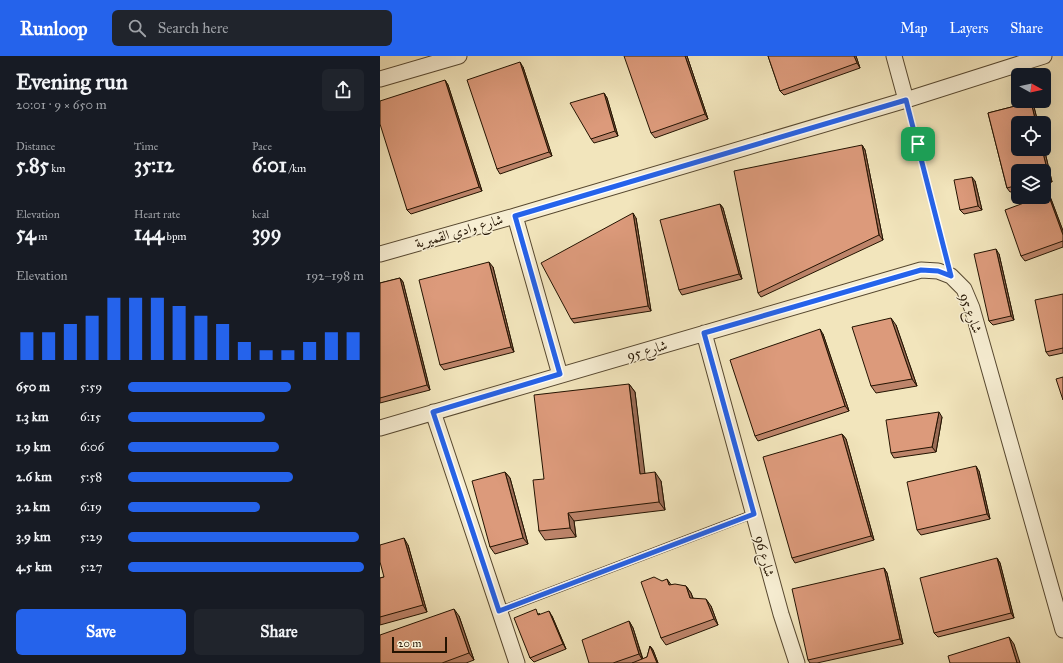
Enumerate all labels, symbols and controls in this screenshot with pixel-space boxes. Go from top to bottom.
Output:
search box [112,10,392,46]
text: Runloop [20,17,88,40]
icon: search [126,17,148,39]
text: Search here [158,19,229,37]
text: Map [900,20,928,37]
text: Layers [950,20,988,37]
text: Share [1010,20,1043,37]
text: Evening run [16,68,128,95]
north arrow [1011,68,1051,108]
map controls [1011,68,1051,204]
button: share [322,69,364,111]
text: 20:01 · 9 × 650 m [16,97,107,113]
button: locate [1011,116,1051,156]
pin [901,127,935,161]
icon: arrive [907,133,929,155]
text: Distance [16,140,55,153]
text: Time [134,140,158,153]
text: Pace [252,140,272,153]
text: 5.85 [16,153,49,177]
text: 35:12 [134,153,174,177]
text: 6:01 [252,153,287,177]
text: km [49,162,66,175]
text: /km [287,162,306,175]
button: layers [1011,164,1051,204]
text: Elevation [16,208,60,221]
text: Heart rate [134,208,180,221]
text: kcal [252,208,269,221]
street label: شارع وادي القميرية [413,211,506,255]
text: 54 [16,221,36,245]
text: 144 [134,221,164,245]
text: 399 [252,221,281,245]
text: m [36,230,48,243]
text: bpm [164,230,187,243]
text: Elevation [16,268,68,284]
text: 192–198 m [306,268,364,284]
street label: شارع 95 [953,291,986,337]
street label: شارع 95 [625,337,670,367]
text: 650 m [16,379,50,395]
text: 5:59 [80,379,102,395]
text: 1.3 km [16,409,49,425]
text: 6:15 [80,409,101,425]
text: 1.9 km [16,439,51,455]
text: 6:06 [80,439,104,455]
text: 2.6 km [16,469,52,485]
text: 5:58 [80,469,102,485]
text: 3.2 km [16,499,50,515]
text: 6:19 [80,499,102,515]
text: 3.9 km [16,529,51,545]
text: 5:29 [80,529,103,545]
street label: شارع 96 [748,534,778,579]
text: 4.5 km [16,559,52,575]
text: 5:27 [80,559,102,575]
button: Save [16,609,186,655]
button: Share [194,609,364,655]
scale bar [392,635,447,654]
text: 20 m [398,637,421,650]

